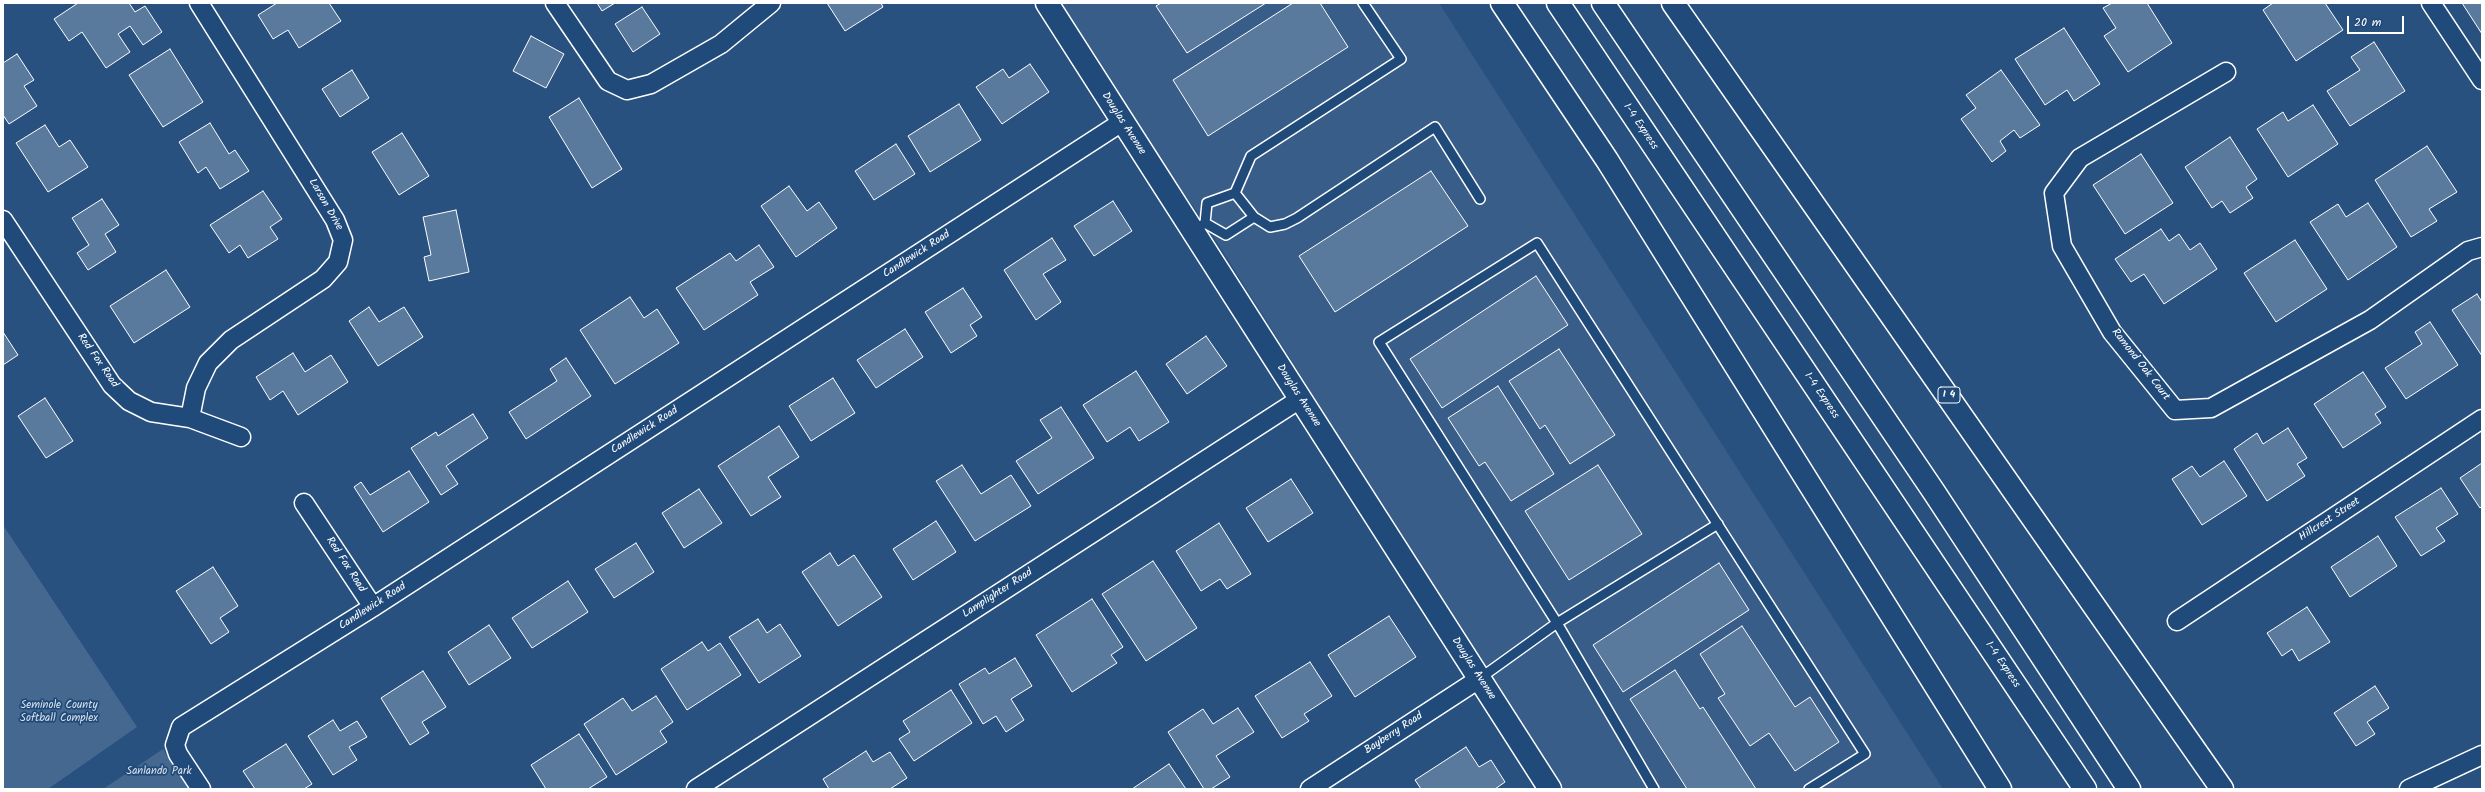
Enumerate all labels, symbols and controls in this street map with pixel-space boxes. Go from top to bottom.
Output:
scale bar [2349,8,2406,34]
text: 20 m [2354,13,2381,32]
street label: Douglas Avenue [1098,90,1148,158]
street label: I-4 Express [1620,101,1660,153]
street label: Larson Drive [305,177,345,233]
street label: Candlewick Road [881,228,953,282]
street label: Ramond Oak Court [2108,327,2172,403]
street label: Red Fox Road [73,331,121,391]
street label: Douglas Avenue [1273,362,1323,430]
street label: I-4 Express [1801,370,1841,422]
road number: I 4 [1938,387,1960,403]
street label: Candlewick Road [609,404,681,458]
street label: Hillcrest Street [2297,495,2363,545]
street label: Red Fox Road [322,535,368,595]
street label: Lamplighter Road [960,566,1036,622]
street label: Candlewick Road [337,580,409,634]
street label: Douglas Avenue [1448,635,1498,703]
street label: I-4 Express [1982,639,2022,691]
park label: Seminole County Softball Complex [20,699,98,725]
street label: Bayberry Road [1362,710,1426,758]
park label: Sanlando Park [126,765,192,779]

